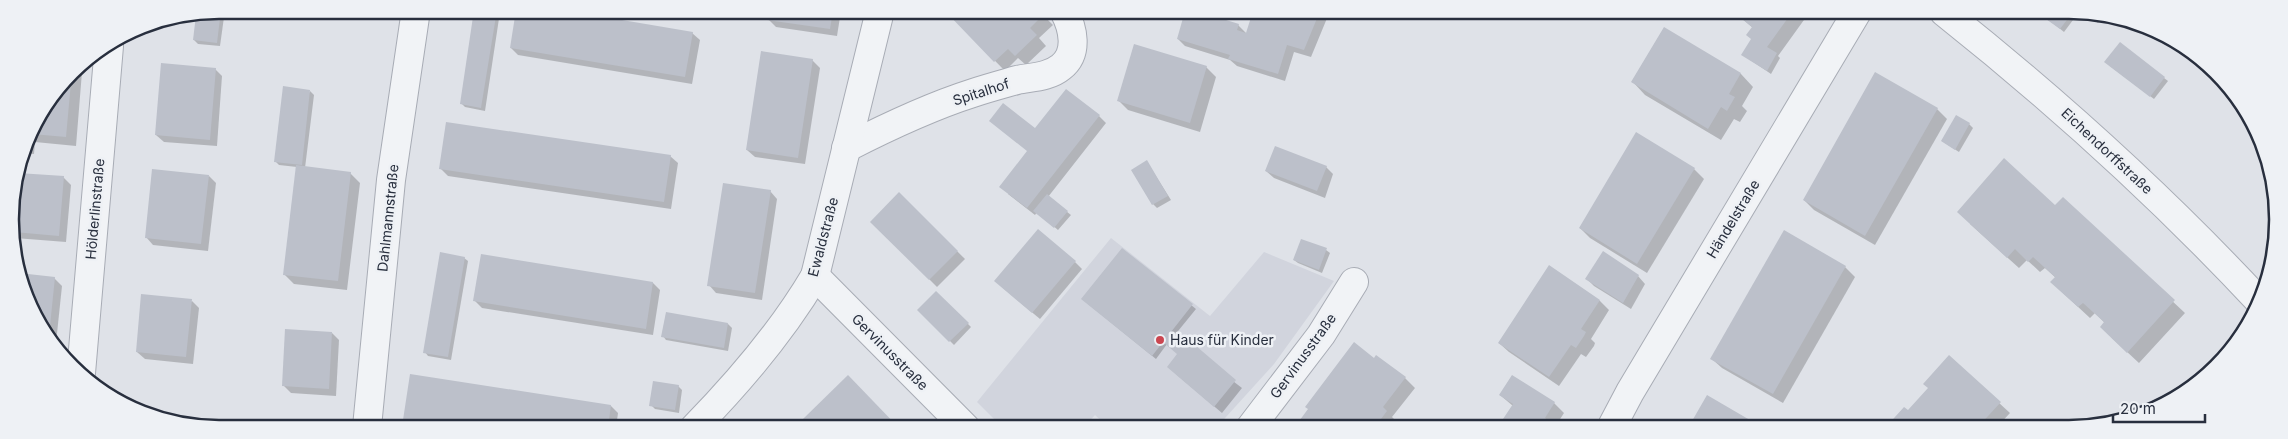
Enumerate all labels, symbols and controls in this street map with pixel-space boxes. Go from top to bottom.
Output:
street label: Spitalhof [950,74,1011,109]
street label: Eichendorffstraße [2058,104,2156,197]
street label: Hölderlinstraße [82,158,107,260]
street label: Dahlmannstraße [373,163,402,273]
street label: Händelstraße [1702,176,1763,261]
street label: Ewaldstraße [804,195,841,278]
street label: Gervinusstraße [849,310,932,393]
street label: Gervinusstraße [1266,310,1339,402]
place label: Haus für Kinder [1170,331,1274,348]
marker: Haus für Kinder [1154,334,1166,346]
scale bar [2113,392,2206,424]
text: 20 m [2120,399,2156,418]

